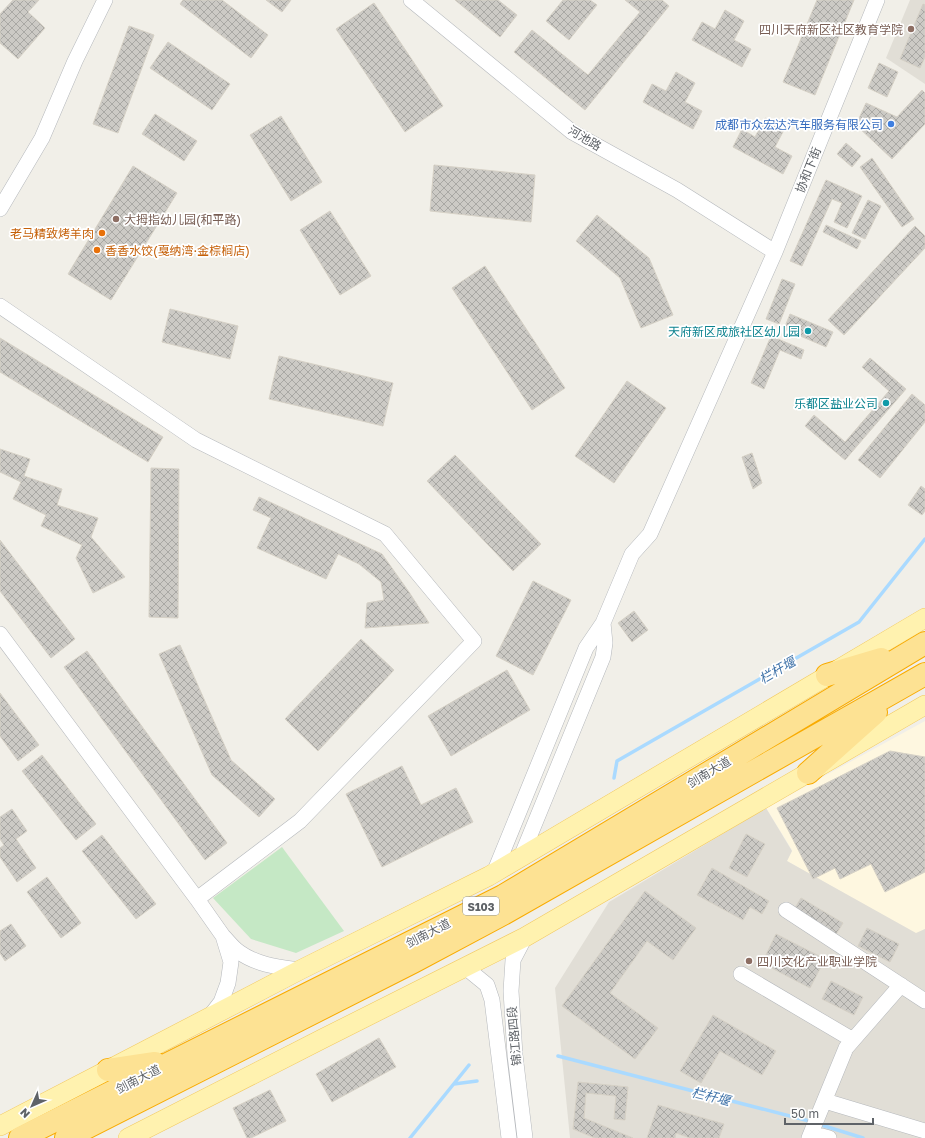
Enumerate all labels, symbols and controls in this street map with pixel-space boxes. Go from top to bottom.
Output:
place label: 四川天府新区社区教育学院 [759,22,903,37]
marker: 四川天府新区社区教育学院 [906,24,916,34]
place label: 成都市众宏达汽车服务有限公司 [715,117,883,132]
marker: 成都市众宏达汽车服务有限公司 [886,119,896,129]
street label: 河池路 [566,122,604,154]
street label: 协和下街 [792,145,824,195]
place label: 大拇指幼儿园(和平路) [124,212,241,227]
marker: 大拇指幼儿园(和平路) [111,214,121,224]
place label: 老马精致烤羊肉 [10,226,94,241]
marker: 老马精致烤羊肉 [97,228,107,238]
place label: 香香水饺(戛纳湾·金棕榈店) [105,243,250,258]
marker: 香香水饺(戛纳湾·金棕榈店) [92,245,102,255]
place label: 天府新区成旅社区幼儿园 [668,324,800,339]
marker: 天府新区成旅社区幼儿园 [803,326,813,336]
place label: 乐都区盐业公司 [794,396,878,411]
marker: 乐都区盐业公司 [881,398,891,408]
water label: 栏杆堰 [756,652,800,687]
street label: 剑南大道 [685,753,733,791]
road number: S103 [463,897,499,915]
street label: 剑南大道 [403,915,453,951]
place label: 四川文化产业职业学院 [757,954,877,969]
marker: 四川文化产业职业学院 [744,956,754,966]
street label: 锦江路四段 [504,1005,524,1067]
street label: 剑南大道 [113,1061,163,1097]
water label: 栏杆堰 [690,1084,734,1109]
north arrow [12,1086,52,1126]
scale bar [785,1100,873,1126]
text: N [17,1106,32,1121]
text: 50 m [791,1106,819,1121]

